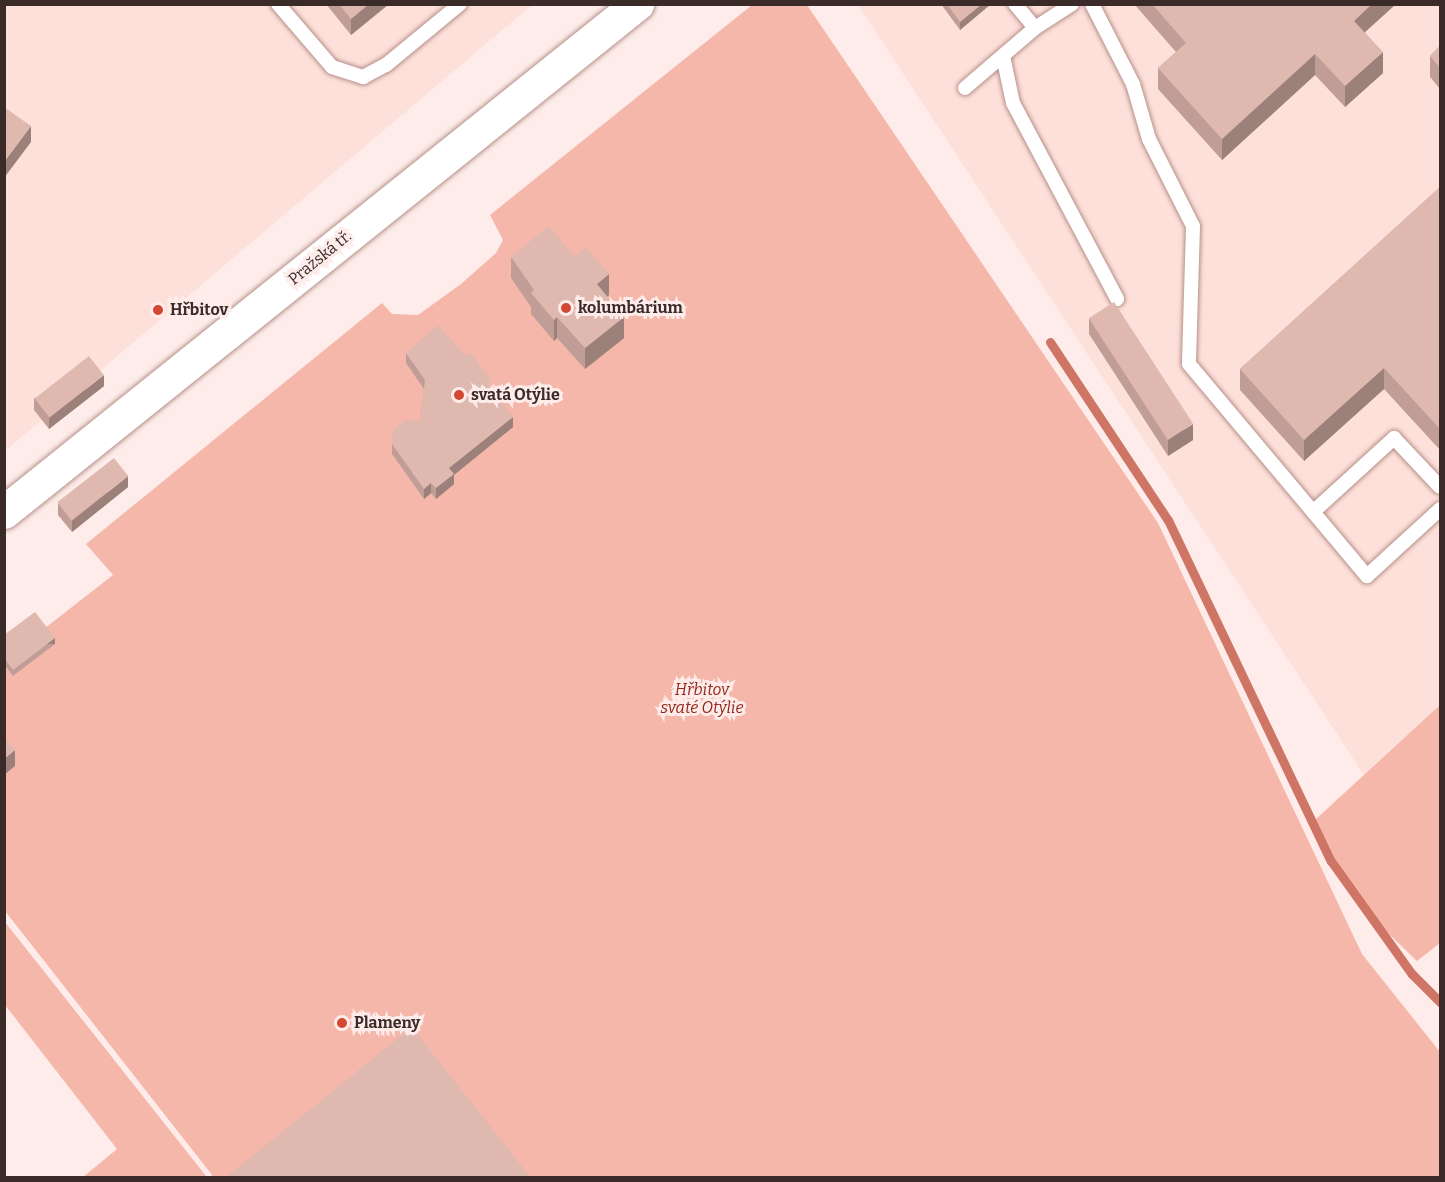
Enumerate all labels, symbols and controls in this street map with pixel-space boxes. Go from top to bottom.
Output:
street label: Pražská tř. [285,227,355,289]
place label: kolumbárium [578,298,683,318]
place label: Hřbitov [170,300,228,320]
marker: kolumbárium [559,301,573,315]
marker: Hřbitov [151,303,165,317]
place label: svatá Otýlie [471,385,560,405]
marker: svatá Otýlie [452,388,466,402]
park label: Hřbitov svaté Otýlie [661,680,743,718]
place label: Plameny [354,1013,420,1033]
marker: Plameny [335,1016,349,1030]

